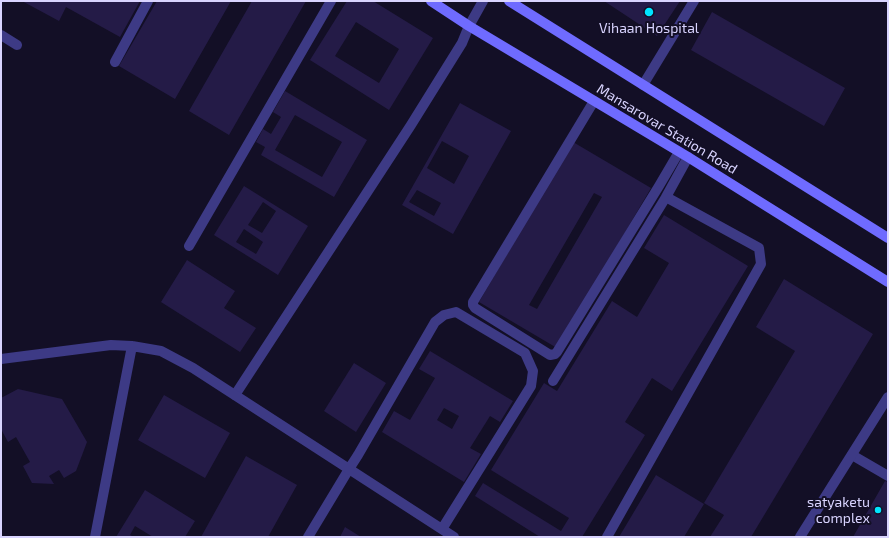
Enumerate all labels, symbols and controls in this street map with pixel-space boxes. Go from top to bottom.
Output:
marker: Vihaan Hospital [643,6,655,18]
place label: Vihaan Hospital [599,20,699,36]
street label: Mansarovar Station Road [594,80,740,178]
place label: satyaketu complex [807,494,870,526]
marker: satyaketu complex [873,505,883,515]

